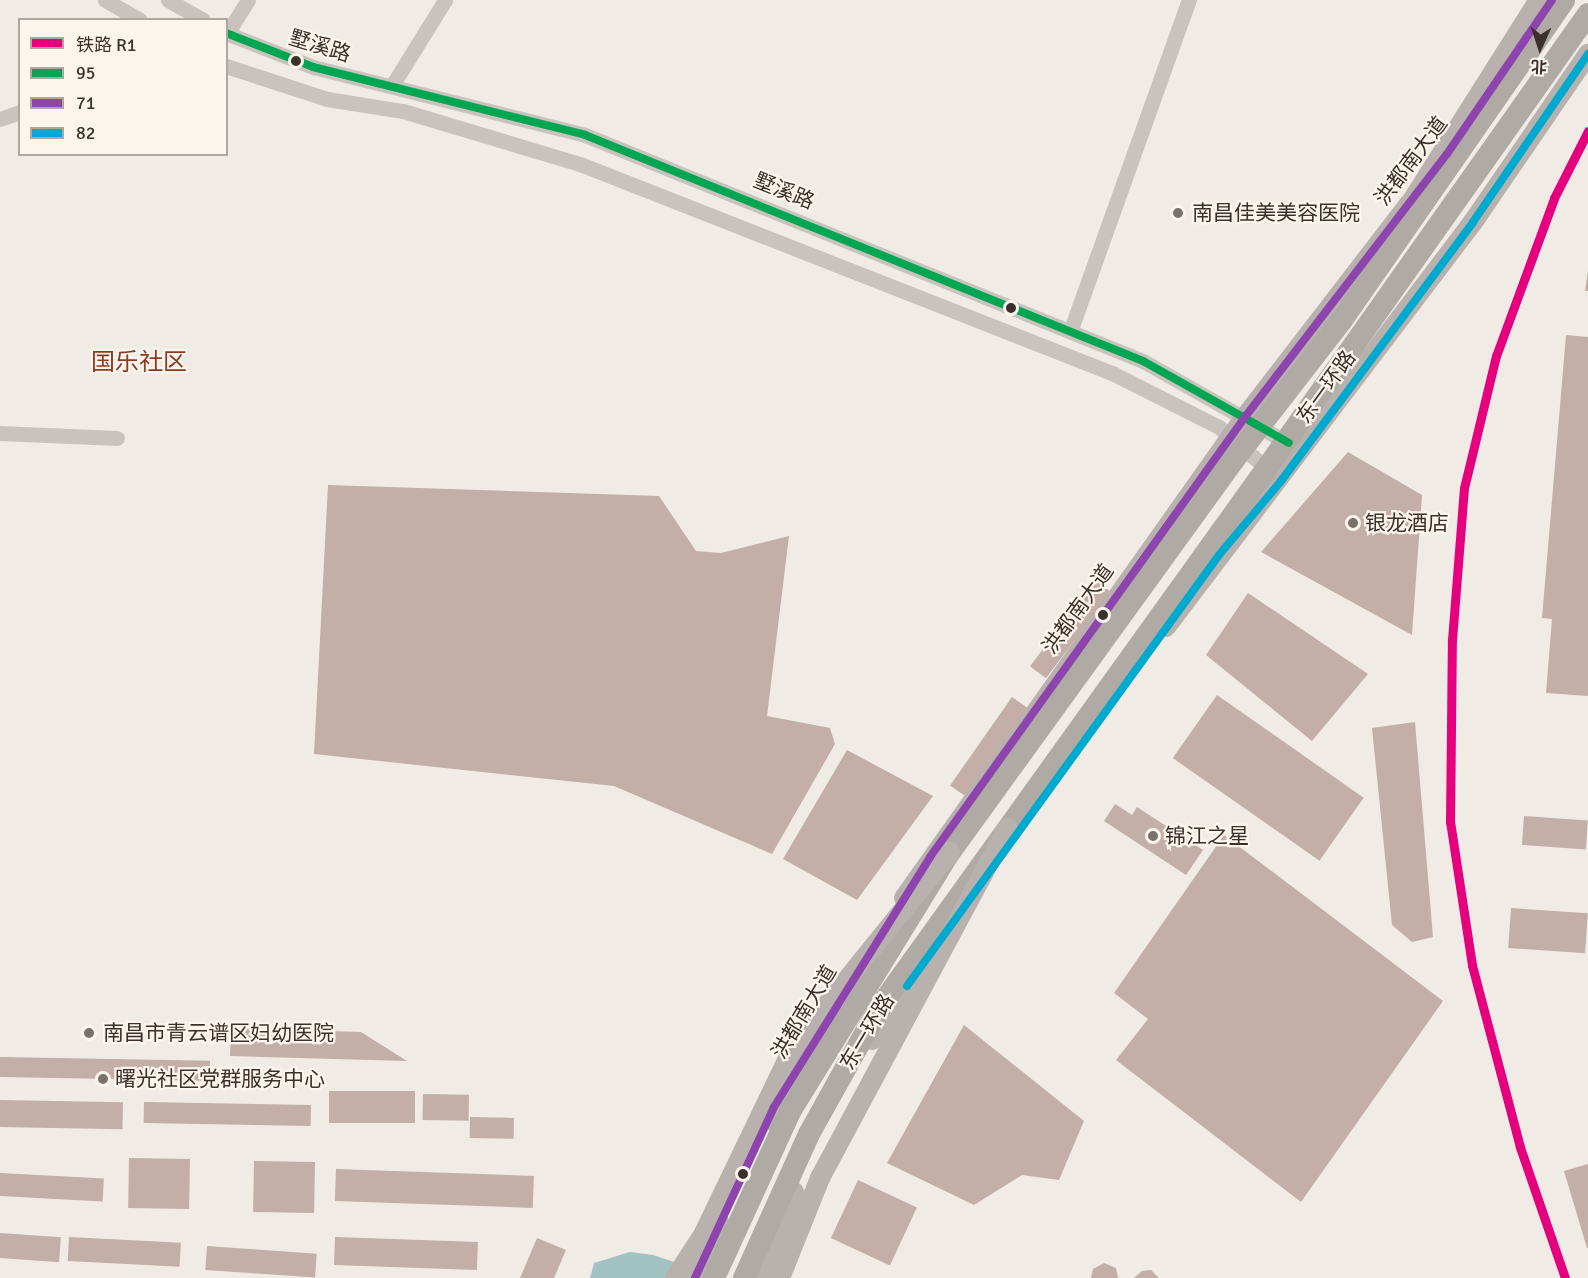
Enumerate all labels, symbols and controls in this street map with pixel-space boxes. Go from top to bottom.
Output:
legend [18,18,228,156]
north arrow [1510,18,1570,78]
street label: 墅溪路 [286,25,354,67]
text: 铁路 R1 [76,34,137,56]
unlabelled marker [290,55,302,67]
text: 北 [1531,56,1548,76]
text: 95 [76,62,95,84]
text: 71 [76,92,95,114]
street label: 洪都南大道 [1369,111,1453,211]
text: 82 [76,122,95,144]
street label: 墅溪路 [750,168,818,214]
place label: 南昌佳美美容医院 [1192,200,1360,226]
marker: 南昌佳美美容医院 [1169,204,1187,222]
unlabelled marker [1005,302,1017,314]
street label: 东一环路 [1291,346,1361,428]
district label: 国乐社区 [91,349,187,377]
place label: 银龙酒店 [1365,510,1449,536]
marker: 银龙酒店 [1346,516,1360,530]
street label: 洪都南大道 [1037,559,1119,659]
unlabelled marker [1097,609,1109,621]
place label: 锦江之星 [1165,823,1249,849]
marker: 锦江之星 [1146,829,1160,843]
street label: 洪都南大道 [766,961,842,1063]
street label: 东一环路 [835,990,899,1074]
place label: 南昌市青云谱区妇幼医院 [103,1020,334,1046]
marker: 南昌市青云谱区妇幼医院 [80,1024,98,1042]
place label: 曙光社区党群服务中心 [115,1066,325,1092]
marker: 曙光社区党群服务中心 [96,1072,110,1086]
unlabelled marker [737,1168,749,1180]

